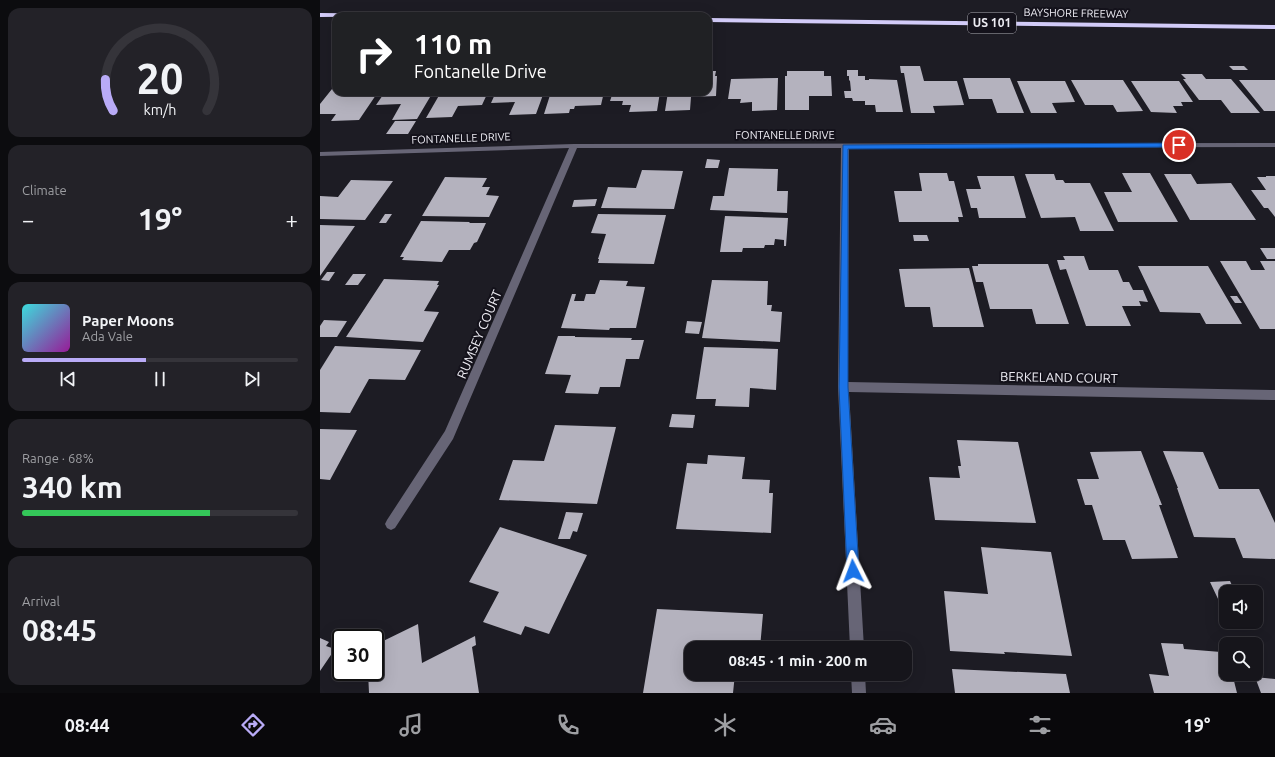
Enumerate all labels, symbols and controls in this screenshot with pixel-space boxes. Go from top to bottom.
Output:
street label: BAYSHORE FREEWAY [1023,6,1129,20]
road number: US 101 [968,13,1016,33]
icon: right [348,28,400,80]
text: 110 m [414,28,492,59]
text: 20 [137,54,183,101]
text: Fontanelle Drive [414,61,547,81]
text: km/h [144,101,176,117]
pin [1162,128,1196,162]
street label: FONTANELLE DRIVE [735,129,835,141]
street label: FONTANELLE DRIVE [411,130,511,146]
icon: arrive [1168,134,1190,156]
text: Climate [22,183,67,197]
text: 19° [138,202,182,236]
text: − [22,207,34,232]
text: + [286,207,298,232]
street label: RUMSEY COURT [454,288,504,380]
text: Paper Moons [82,312,174,329]
text: Ada Vale [82,329,133,343]
icon: previous [57,368,79,390]
icon: pause [149,368,171,390]
icon: next [241,368,263,390]
street label: BERKELAND COURT [1000,369,1118,385]
text: Range · 68% [22,451,94,465]
text: 340 km [22,470,123,504]
position arrow [832,550,874,592]
map controls [1219,585,1263,681]
button: sound [1219,585,1263,629]
text: Arrival [22,594,60,608]
text: 08:45 [22,613,97,647]
speed limit sign: 30 [332,629,384,681]
button: search [1219,637,1263,681]
text: 08:45 · 1 min · 200 m [729,652,867,669]
icon: directions [239,711,267,739]
icon: music [397,711,425,739]
icon: phone [554,711,582,739]
icon: climate [711,711,739,739]
icon: car [869,711,897,739]
icon: filters [1026,711,1054,739]
text: 08:44 [65,715,110,735]
text: 19° [1184,715,1210,735]

